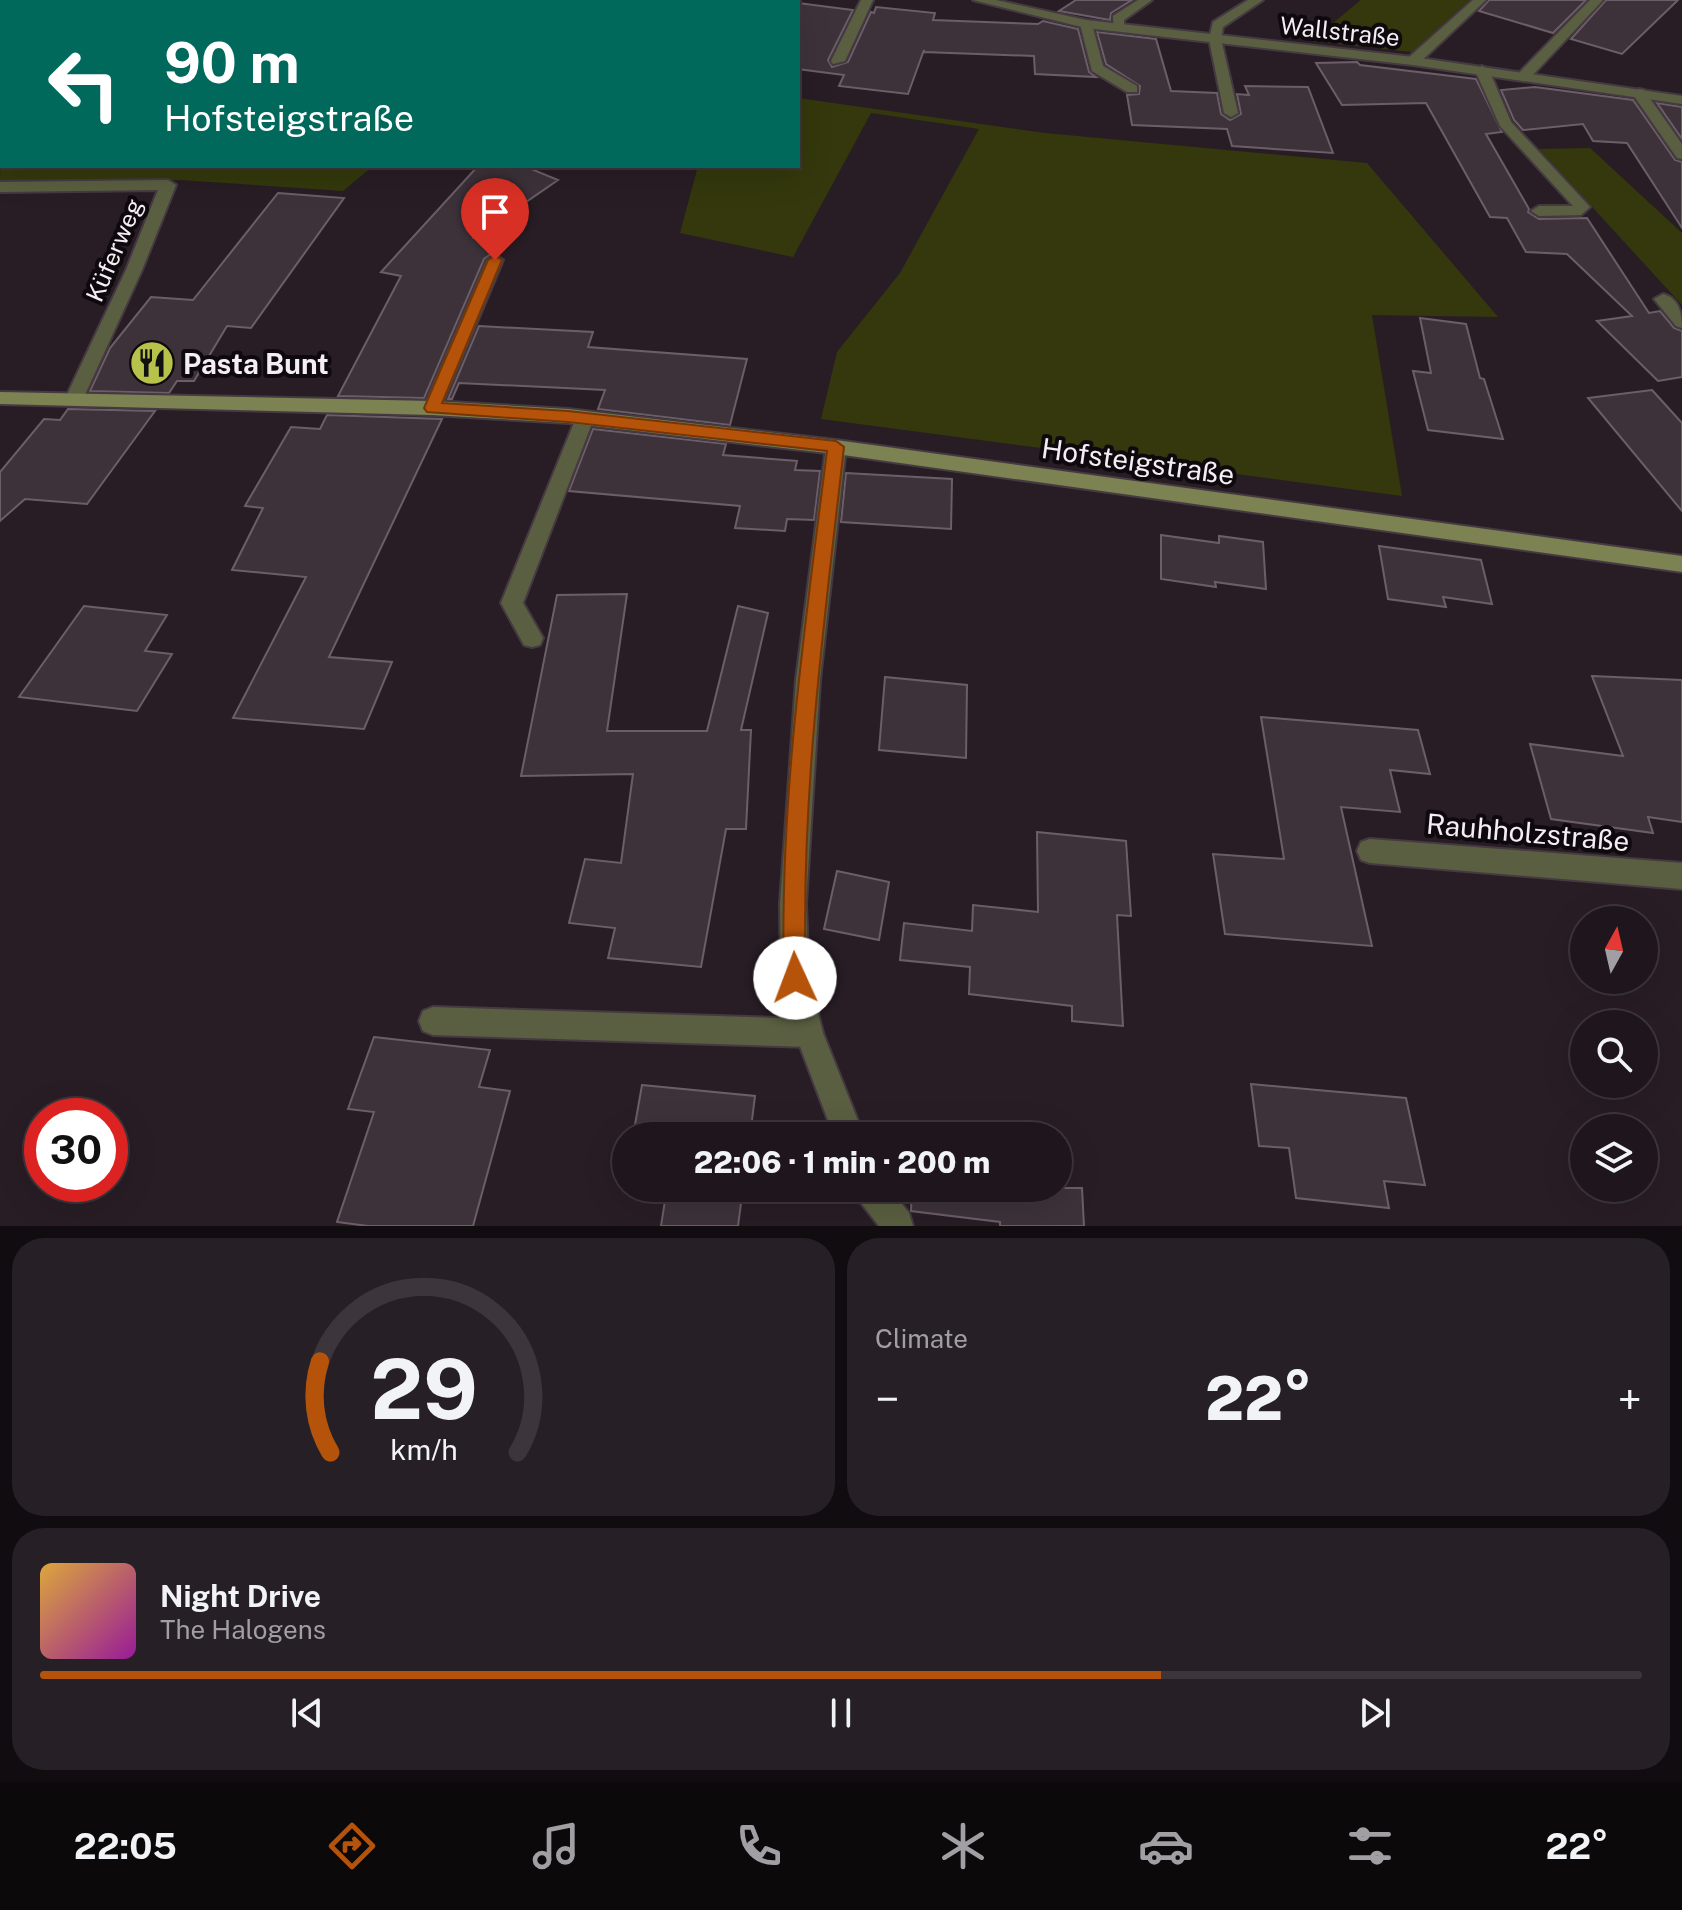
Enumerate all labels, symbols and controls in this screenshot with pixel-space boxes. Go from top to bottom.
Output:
street label: Wallstraße [1279,11,1401,51]
text: 90 m [164,30,300,96]
icon: left [32,32,136,136]
text: Hofsteigstraße [164,97,414,139]
pin [461,178,529,260]
icon: arrive [473,190,517,234]
street label: Küferweg [80,194,148,306]
restaurant icon: Pasta Bunt [128,339,176,387]
place label: Pasta Bunt [183,347,329,380]
street label: Hofsteigstraße [1039,431,1237,491]
street label: Rauhholzstraße [1425,807,1631,857]
north arrow [1570,906,1658,994]
map controls [1570,906,1658,1202]
position arrow [753,936,837,1020]
button: search [1570,1010,1658,1098]
speed limit sign: 30 [24,1098,128,1202]
button: layers [1570,1114,1658,1202]
text: 22:06 · 1 min · 200 m [694,1144,990,1180]
text: Climate [875,1323,968,1354]
text: 29 [370,1340,477,1438]
text: 22° [1205,1363,1312,1434]
text: − [875,1373,899,1425]
text: + [1618,1373,1642,1425]
text: km/h [390,1433,457,1466]
text: Night Drive [160,1578,321,1614]
text: The Halogens [160,1614,326,1645]
icon: previous [285,1691,329,1735]
icon: pause [819,1691,863,1735]
icon: next [1353,1691,1397,1735]
icon: directions [324,1818,380,1874]
icon: music [528,1818,584,1874]
icon: phone [731,1818,787,1874]
icon: climate [935,1818,991,1874]
icon: car [1138,1818,1194,1874]
icon: filters [1342,1818,1398,1874]
text: 22:05 [74,1825,177,1867]
text: 22° [1545,1825,1608,1867]

